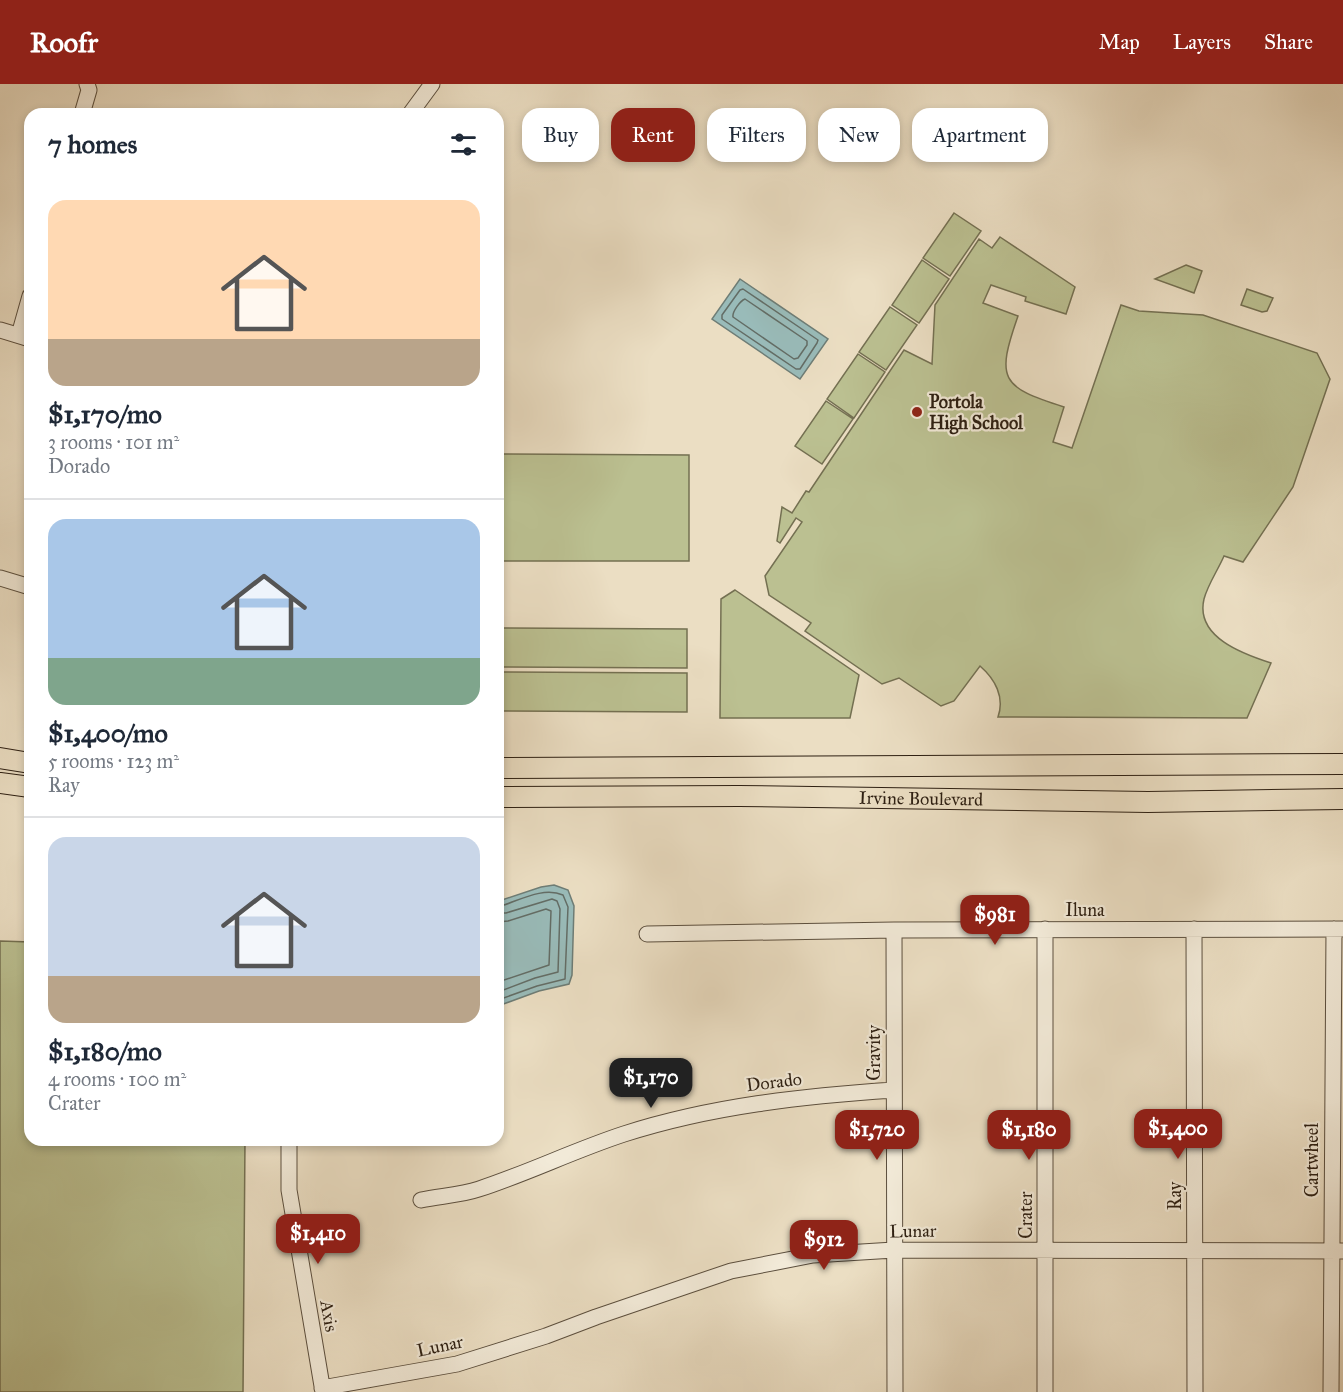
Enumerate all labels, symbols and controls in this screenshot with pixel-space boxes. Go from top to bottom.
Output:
text: Roofr [30,25,98,60]
text: Map [1099,29,1140,55]
text: Layers [1173,29,1231,55]
text: Share [1264,29,1313,55]
chip: Buy [522,108,599,162]
chip: Rent [611,108,695,162]
chip: Filters [707,108,806,162]
chip: New [818,108,900,162]
chip: Apartment [912,108,1048,162]
text: 7 homes [48,128,137,160]
icon: filters [447,128,480,161]
icon: home [210,239,318,347]
place label: Portola High School [929,391,1024,435]
text: $1,170/mo [48,398,162,430]
marker: Portola High School [910,405,924,419]
text: 3 rooms · 101 m² [48,430,179,454]
text: Dorado [48,454,110,478]
icon: home [210,558,318,666]
text: $1,400/mo [48,717,168,749]
text: 5 rooms · 123 m² [48,749,179,773]
text: Ray [48,773,80,797]
street label: Irvine Boulevard [859,787,983,811]
icon: home [210,876,318,984]
pin: $981 [959,895,1031,946]
street label: Iluna [1065,899,1105,921]
text: $981 [974,902,1016,926]
street label: Gravity [863,1025,885,1081]
text: $1,180/mo [48,1035,162,1067]
pin: $1,170 [602,1058,700,1109]
text: $1,170 [623,1065,679,1089]
text: 4 rooms · 100 m² [48,1067,186,1091]
street label: Dorado [745,1068,803,1096]
text: Crater [48,1091,101,1115]
pin: $1,400 [1129,1109,1227,1160]
pin: $1,720 [828,1110,926,1161]
pin: $1,180 [980,1110,1078,1161]
text: $1,400 [1148,1116,1208,1140]
text: $1,720 [849,1117,905,1141]
text: $1,180 [1001,1117,1057,1141]
street label: Cartwheel [1301,1123,1323,1197]
street label: Ray [1164,1181,1186,1210]
street label: Crater [1015,1191,1037,1239]
pin: $1,410 [269,1214,367,1265]
pin: $912 [788,1220,860,1271]
street label: Lunar [889,1220,937,1242]
text: $1,410 [290,1221,346,1245]
text: $912 [804,1227,844,1251]
street label: Axis [315,1298,343,1333]
street label: Lunar [415,1330,466,1362]

